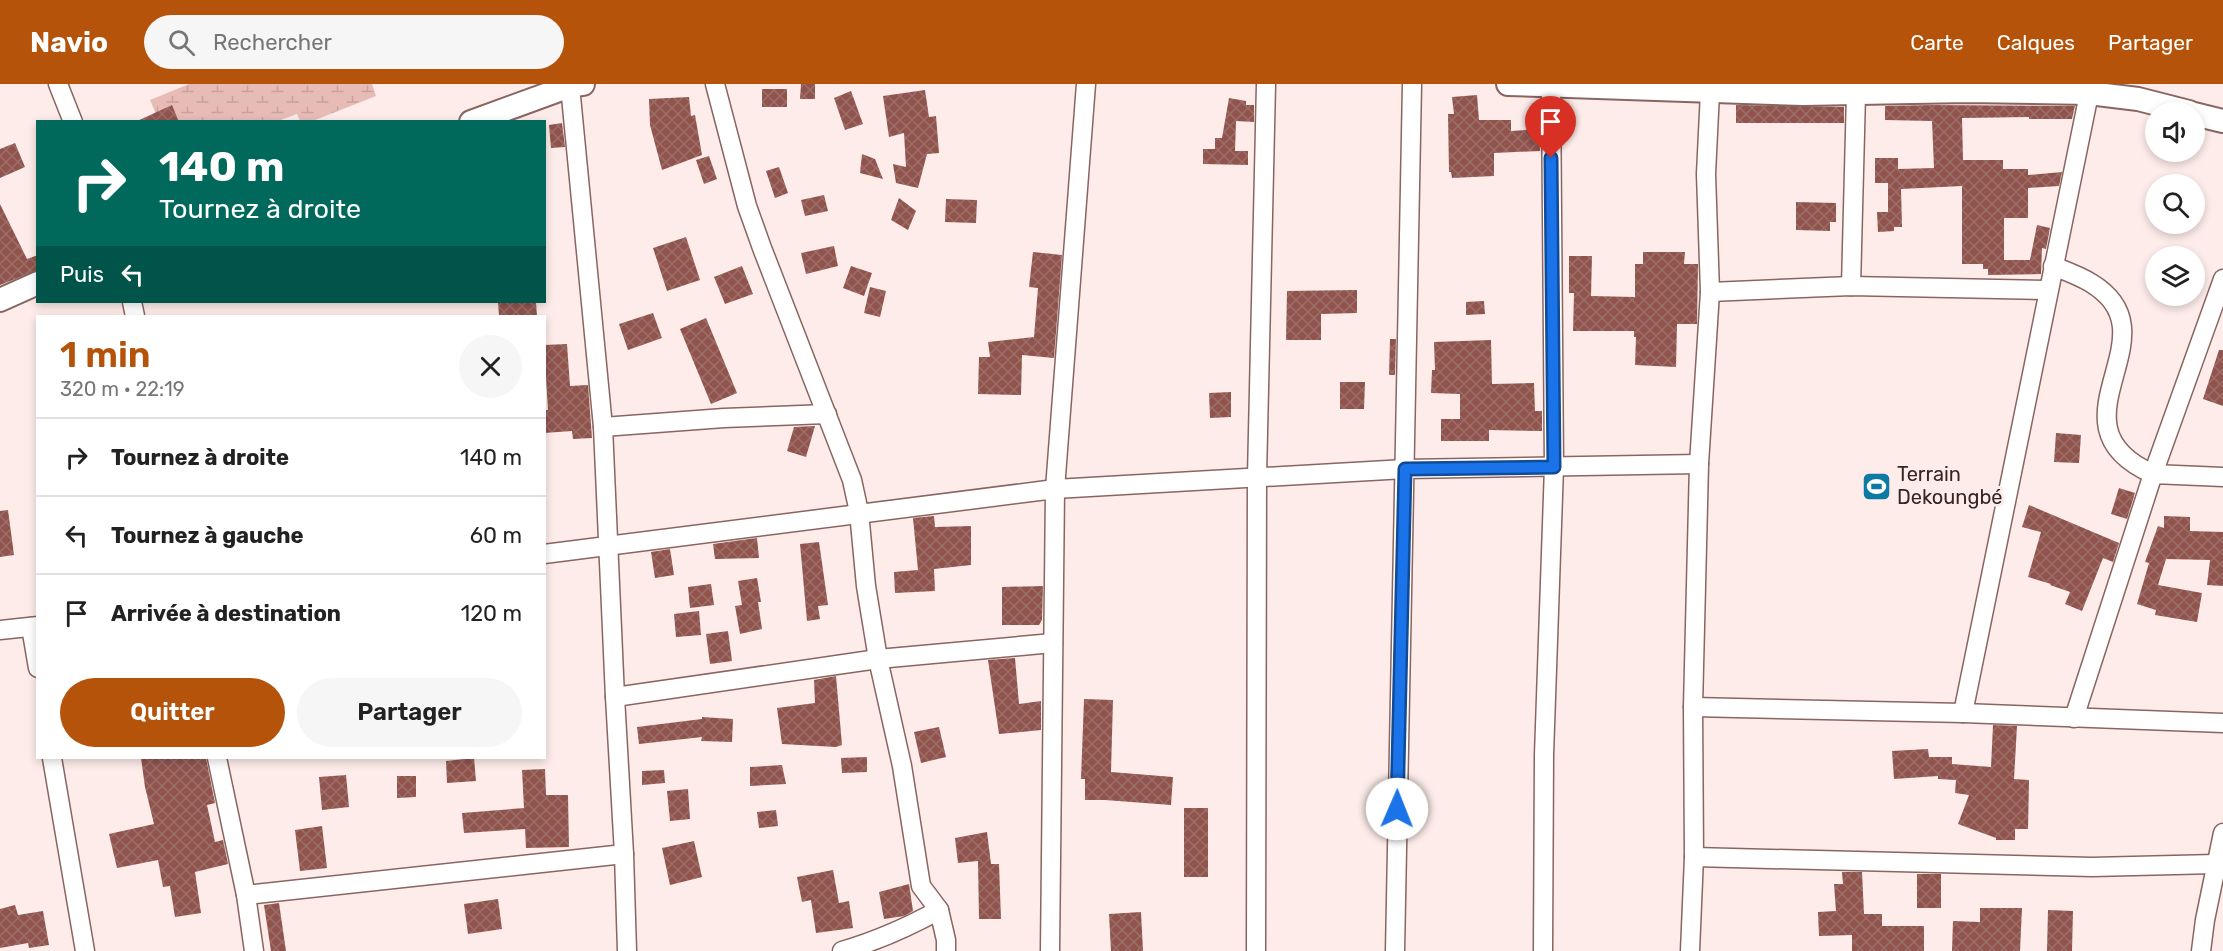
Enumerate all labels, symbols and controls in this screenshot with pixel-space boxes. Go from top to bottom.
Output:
search box [144,15,564,69]
text: Navio [30,26,108,59]
icon: search [165,26,198,59]
text: Rechercher [213,29,332,56]
text: Carte [1910,30,1964,55]
text: Calques [1997,30,2075,55]
text: Partager [2108,30,2193,55]
pin [1525,96,1576,158]
map controls [2145,102,2205,306]
button: sound [2145,102,2205,162]
icon: arrive [1534,105,1567,138]
text: 140 m [159,142,285,192]
icon: right [60,144,138,222]
button: search [2145,174,2205,234]
text: Tournez à droite [159,193,361,225]
button: layers [2145,246,2205,306]
icon: left [116,258,149,291]
text: Puis [60,261,104,288]
text: 1 min [60,333,151,376]
button: close [459,335,522,398]
text: 320 m · 22:19 [60,377,185,401]
icon: right [60,441,93,474]
text: Tournez à droite [111,444,289,471]
text: 140 m [460,444,522,471]
place label: Terrain Dekoungbé [1897,462,2003,509]
sports icon: Terrain Dekoungbé [1860,470,1892,502]
icon: left [60,519,93,552]
text: Tournez à gauche [111,522,304,549]
text: 60 m [470,522,522,549]
icon: arrive [60,597,93,630]
text: Arrivée à destination [111,600,341,627]
text: 120 m [461,600,522,627]
button: Quitter [60,678,285,747]
button: Partager [297,678,522,747]
position arrow [1365,777,1429,841]

